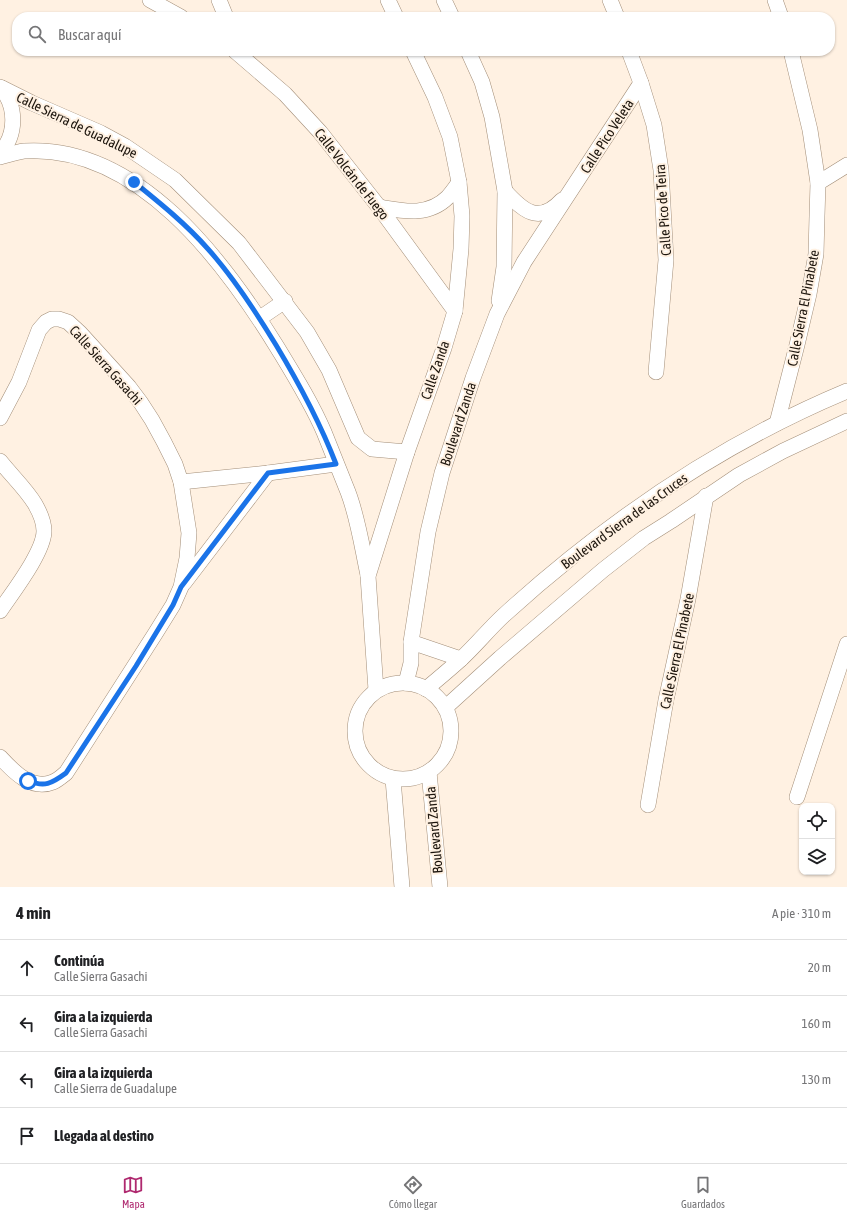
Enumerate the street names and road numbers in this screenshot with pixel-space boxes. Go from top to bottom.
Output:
street label: Calle Sierra de Guadalupe [14,89,140,161]
street label: Calle Pico Veleta [577,96,637,176]
street label: Calle Volcán de Fuego [311,125,393,223]
street label: Calle Pico de Teira [652,164,674,256]
street label: Calle Sierra El Pinabete [784,248,822,368]
street label: Calle Sierra Gasachi [66,322,146,408]
street label: Calle Zanda [417,338,453,402]
street label: Boulevard Zanda [437,380,479,468]
street label: Boulevard Sierra de las Cruces [558,470,690,572]
street label: Calle Sierra El Pinabete [657,592,697,710]
street label: Boulevard Zanda [422,786,446,874]

